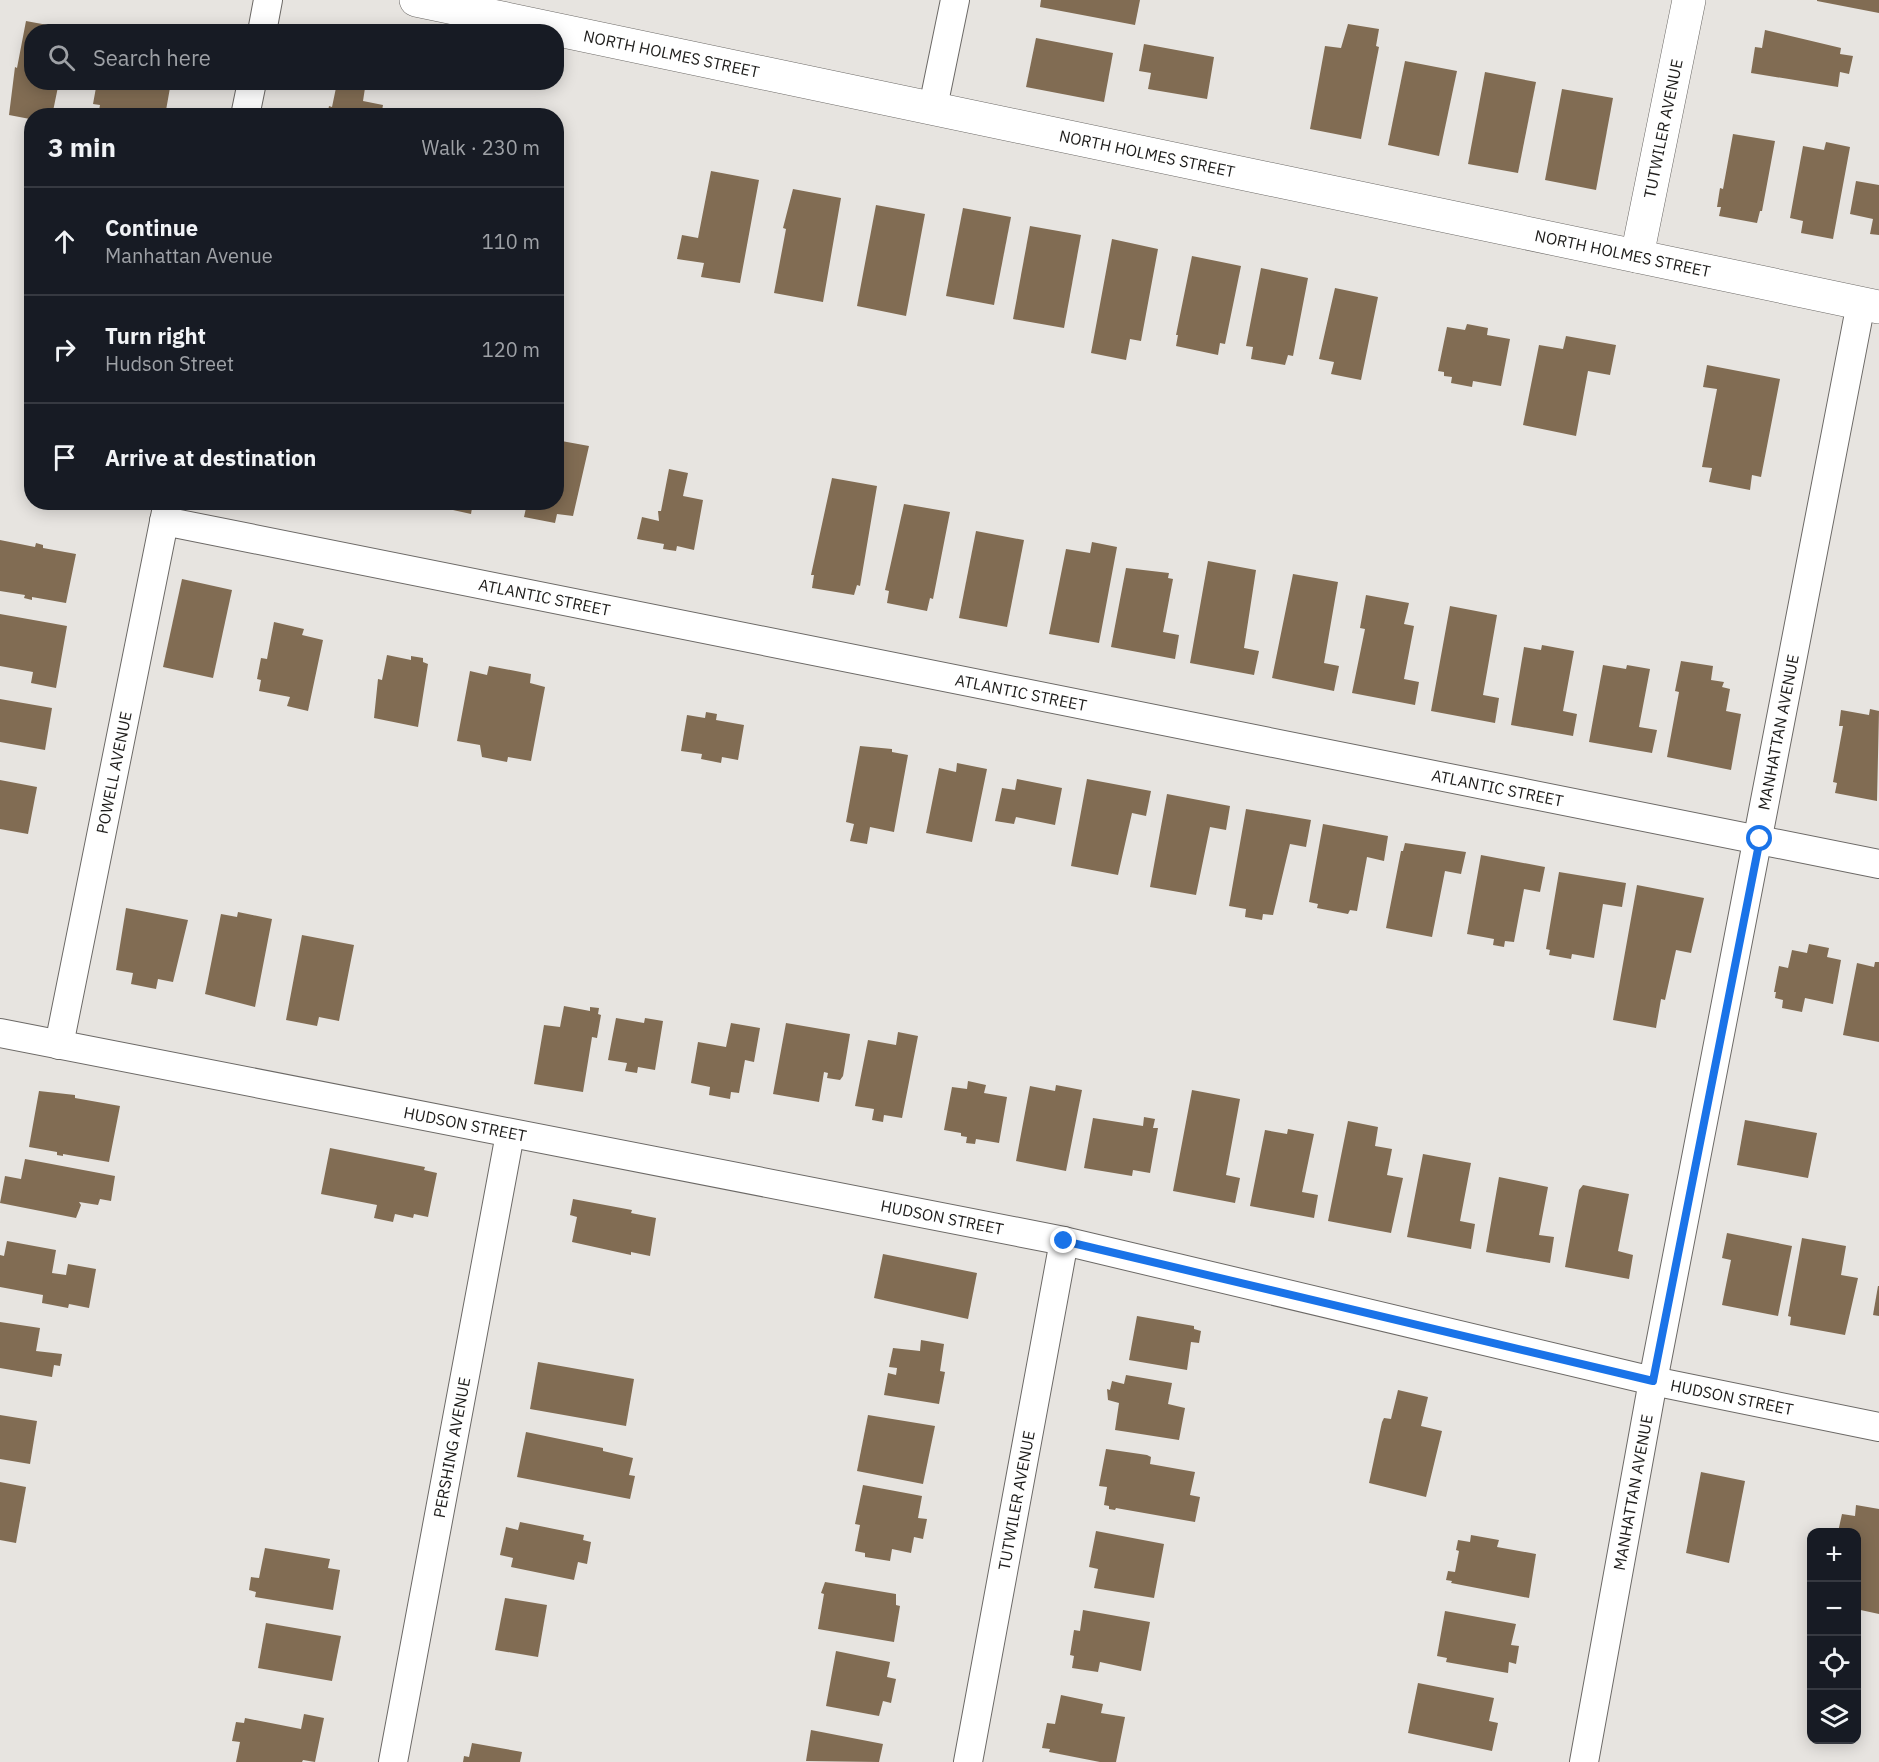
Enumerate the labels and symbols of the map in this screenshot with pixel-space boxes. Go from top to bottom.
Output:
street label: NORTH HOLMES STREET [582,25,761,82]
street label: TUTWILER AVENUE [1639,57,1687,200]
street label: NORTH HOLMES STREET [1057,125,1237,182]
street label: NORTH HOLMES STREET [1533,225,1712,281]
street label: ATLANTIC STREET [477,574,612,620]
street label: MANHATTAN AVENUE [1753,653,1803,812]
street label: ATLANTIC STREET [953,669,1089,715]
street label: POWELL AVENUE [92,709,136,836]
street label: ATLANTIC STREET [1430,765,1565,811]
route start [1746,825,1772,851]
street label: HUDSON STREET [402,1102,528,1146]
street label: HUDSON STREET [879,1195,1005,1239]
route end [1050,1227,1076,1253]
street label: PERSHING AVENUE [429,1375,475,1519]
street label: HUDSON STREET [1669,1375,1795,1419]
street label: MANHATTAN AVENUE [1609,1413,1657,1572]
street label: TUTWILER AVENUE [994,1429,1039,1572]

